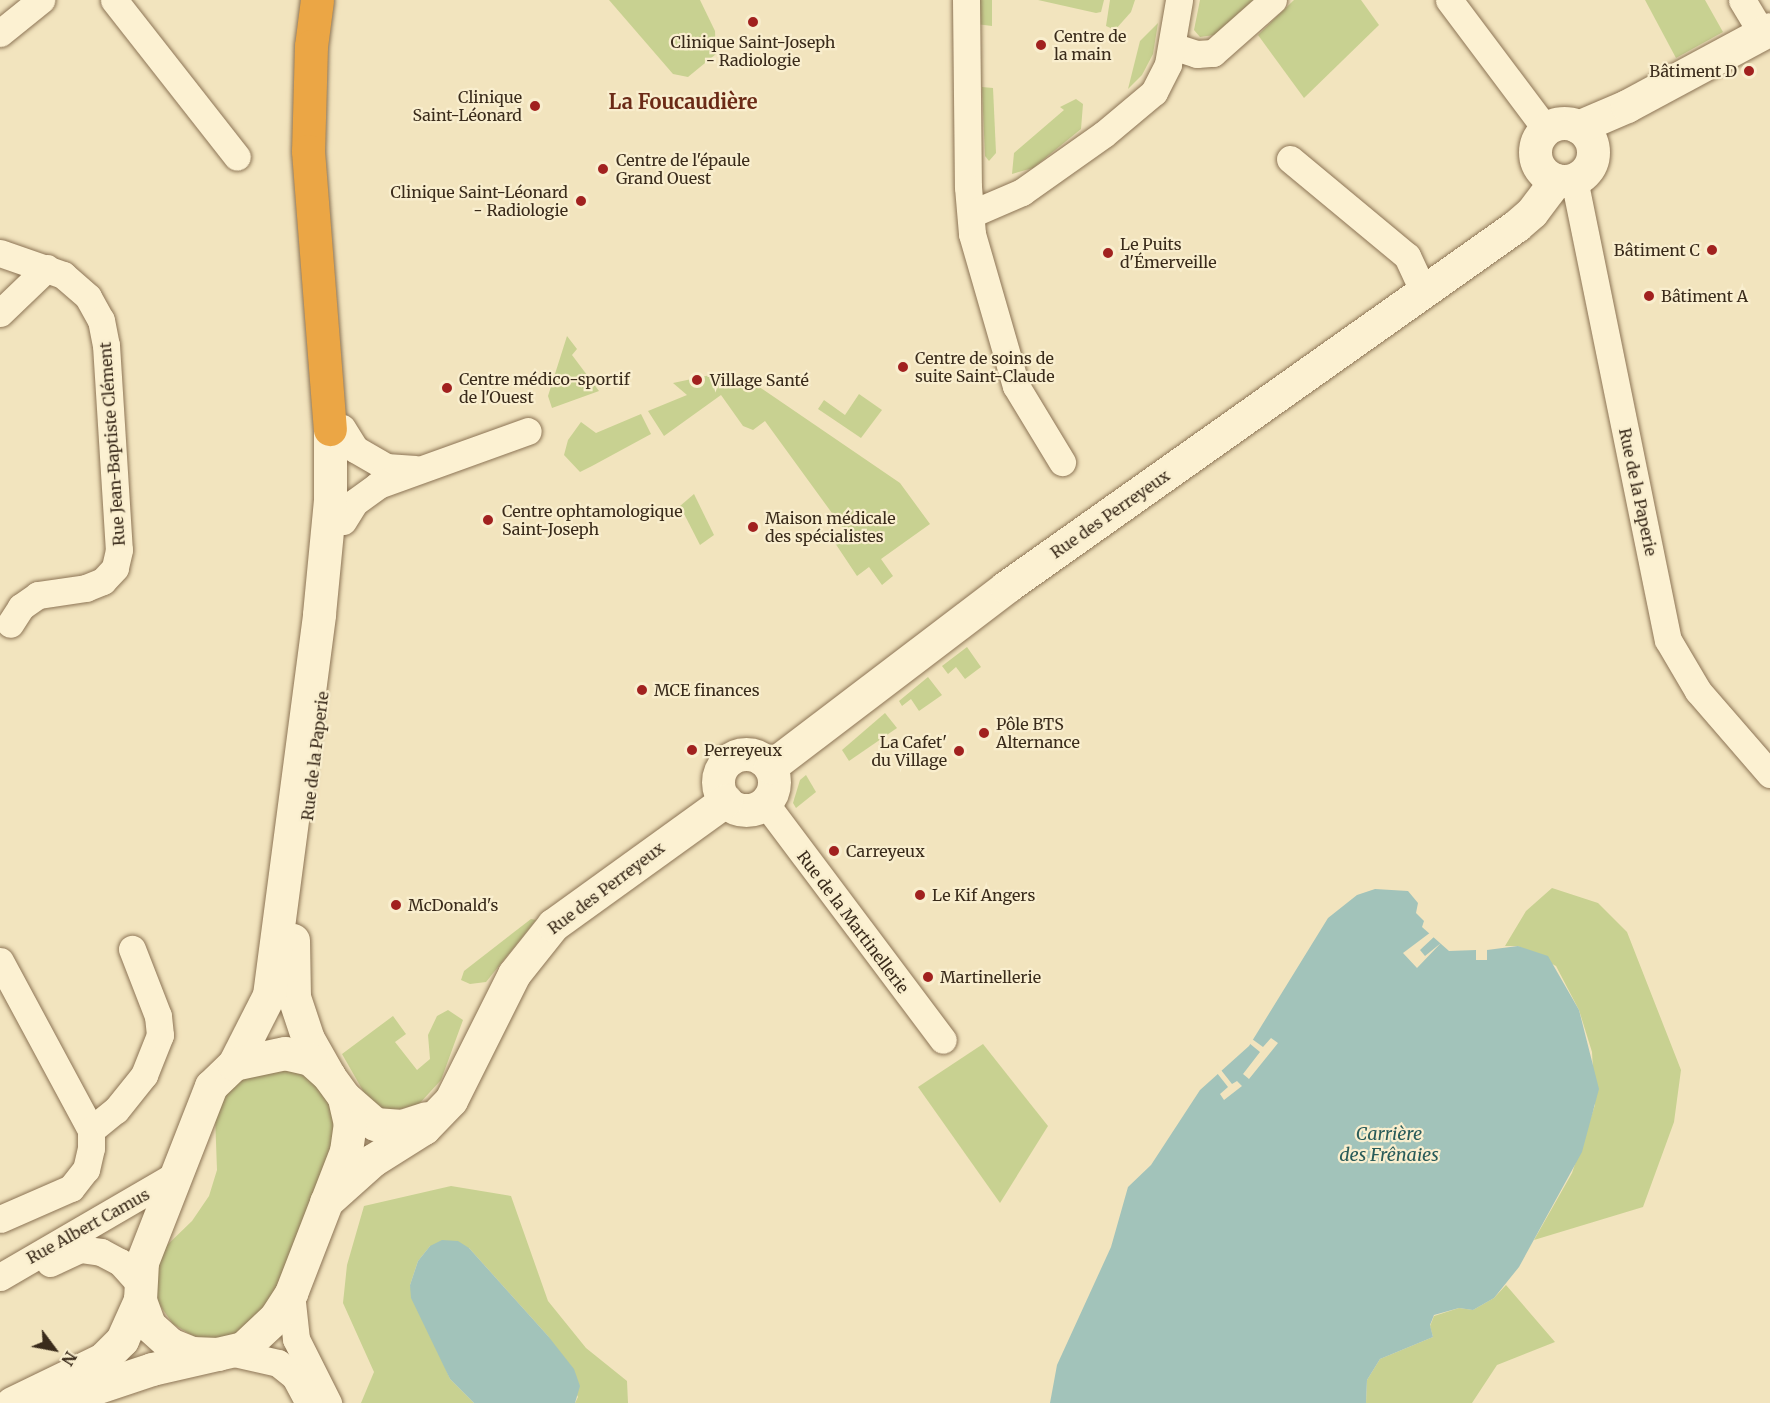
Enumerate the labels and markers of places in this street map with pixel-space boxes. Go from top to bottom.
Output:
marker: Clinique Saint-Joseph - Radiologie [744,13,762,31]
place label: Centre de la main [1054,26,1126,64]
place label: Clinique Saint-Joseph - Radiologie [671,32,835,70]
marker: Centre de la main [1032,36,1050,54]
place label: Bâtiment D [1649,61,1737,81]
marker: Bâtiment D [1742,64,1756,78]
place label: Clinique Saint-Léonard [412,87,522,125]
marker: Clinique Saint-Léonard [526,97,544,115]
place label: Centre de l'épaule Grand Ouest [616,150,750,188]
marker: Centre de l'épaule Grand Ouest [594,160,612,178]
place label: Clinique Saint-Léonard - Radiologie [391,182,568,220]
marker: Clinique Saint-Léonard - Radiologie [572,192,590,210]
place label: Le Puits d'Émerveille [1120,234,1216,272]
place label: Bâtiment C [1614,240,1700,260]
marker: Bâtiment C [1705,243,1719,257]
marker: Le Puits d'Émerveille [1101,246,1115,260]
place label: Bâtiment A [1661,286,1748,306]
marker: Bâtiment A [1642,289,1656,303]
place label: Centre de soins de suite Saint-Claude [915,348,1054,386]
marker: Centre de soins de suite Saint-Claude [896,360,910,374]
place label: Centre médico-sportif de l'Ouest [459,369,630,407]
place label: Village Santé [710,370,809,390]
marker: Village Santé [688,371,706,389]
marker: Centre médico-sportif de l'Ouest [440,381,454,395]
place label: Centre ophtamologique Saint-Joseph [502,501,683,539]
place label: Maison médicale des spécialistes [765,508,896,546]
marker: Centre ophtamologique Saint-Joseph [479,511,497,529]
marker: Maison médicale des spécialistes [746,520,760,534]
place label: MCE finances [654,680,759,700]
marker: MCE finances [635,683,649,697]
place label: Pôle BTS Alternance [996,714,1080,752]
marker: Pôle BTS Alternance [977,726,991,740]
place label: La Cafet' du Village [871,732,947,770]
place label: Perreyeux [704,740,782,760]
marker: Perreyeux [685,743,699,757]
marker: La Cafet' du Village [952,744,966,758]
place label: Carreyeux [846,841,925,861]
marker: Carreyeux [827,844,841,858]
place label: Le Kif Angers [932,885,1035,905]
marker: Le Kif Angers [913,888,927,902]
place label: McDonald's [408,895,498,915]
marker: McDonald's [389,898,403,912]
place label: Martinellerie [940,967,1041,987]
marker: Martinellerie [921,970,935,984]

